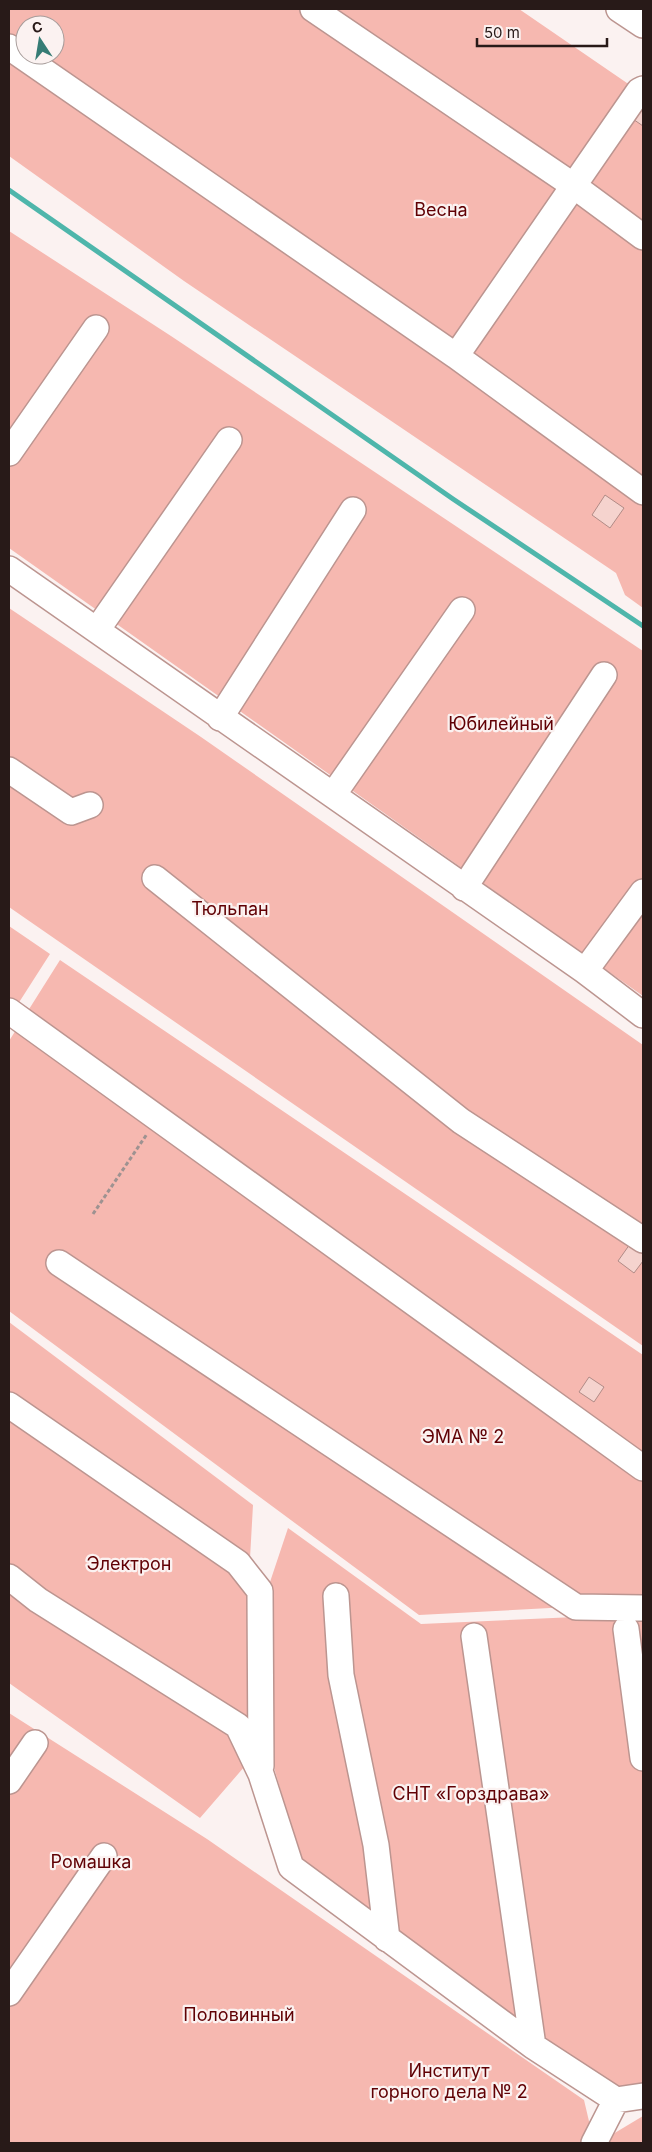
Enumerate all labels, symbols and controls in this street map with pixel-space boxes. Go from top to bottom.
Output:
north arrow [15,15,65,65]
scale bar [477,15,607,47]
text: С [30,17,44,36]
text: 50 m [484,23,520,42]
park label: Весна [414,199,468,220]
park label: Юбилейный [448,713,554,734]
park label: Тюльпан [191,898,269,919]
park label: ЭМА № 2 [422,1426,504,1447]
park label: Электрон [87,1553,171,1574]
park label: СНТ «Горздрава» [393,1783,549,1804]
park label: Ромашка [51,1851,131,1872]
park label: Половинный [183,2004,295,2025]
park label: Институт горного дела № 2 [370,2060,528,2102]

